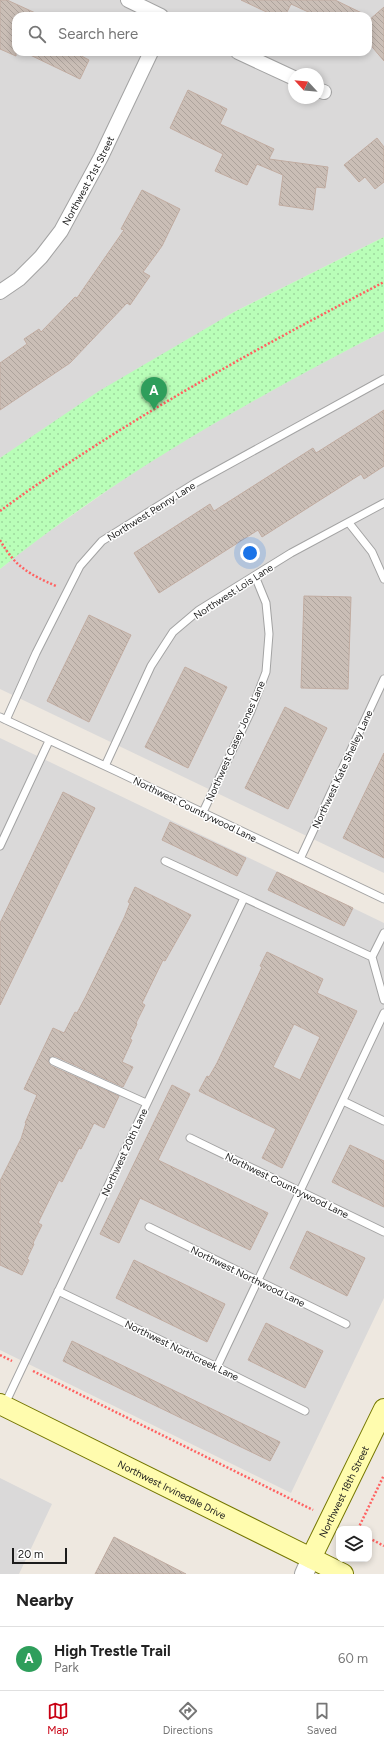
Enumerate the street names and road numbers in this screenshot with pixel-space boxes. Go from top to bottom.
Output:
street label: Northwest 21st Street [59,134,117,228]
street label: Northwest Penny Lane [105,479,198,544]
street label: Northwest Lois Lane [191,561,276,622]
street label: Northwest Casey Jones Lane [203,678,268,804]
street label: Northwest Kate Shelley Lane [309,707,376,830]
street label: Northwest Countrywood Lane [131,774,259,845]
street label: Northwest 20th Lane [98,1106,151,1198]
street label: Northwest Countrywood Lane [223,1150,351,1221]
street label: Northwest Northwood Lane [189,1243,308,1310]
street label: Northwest Northcreek Lane [123,1317,241,1384]
street label: Northwest 18th Street [316,1444,372,1540]
street label: Northwest Irvinedale Drive [115,1457,229,1522]

